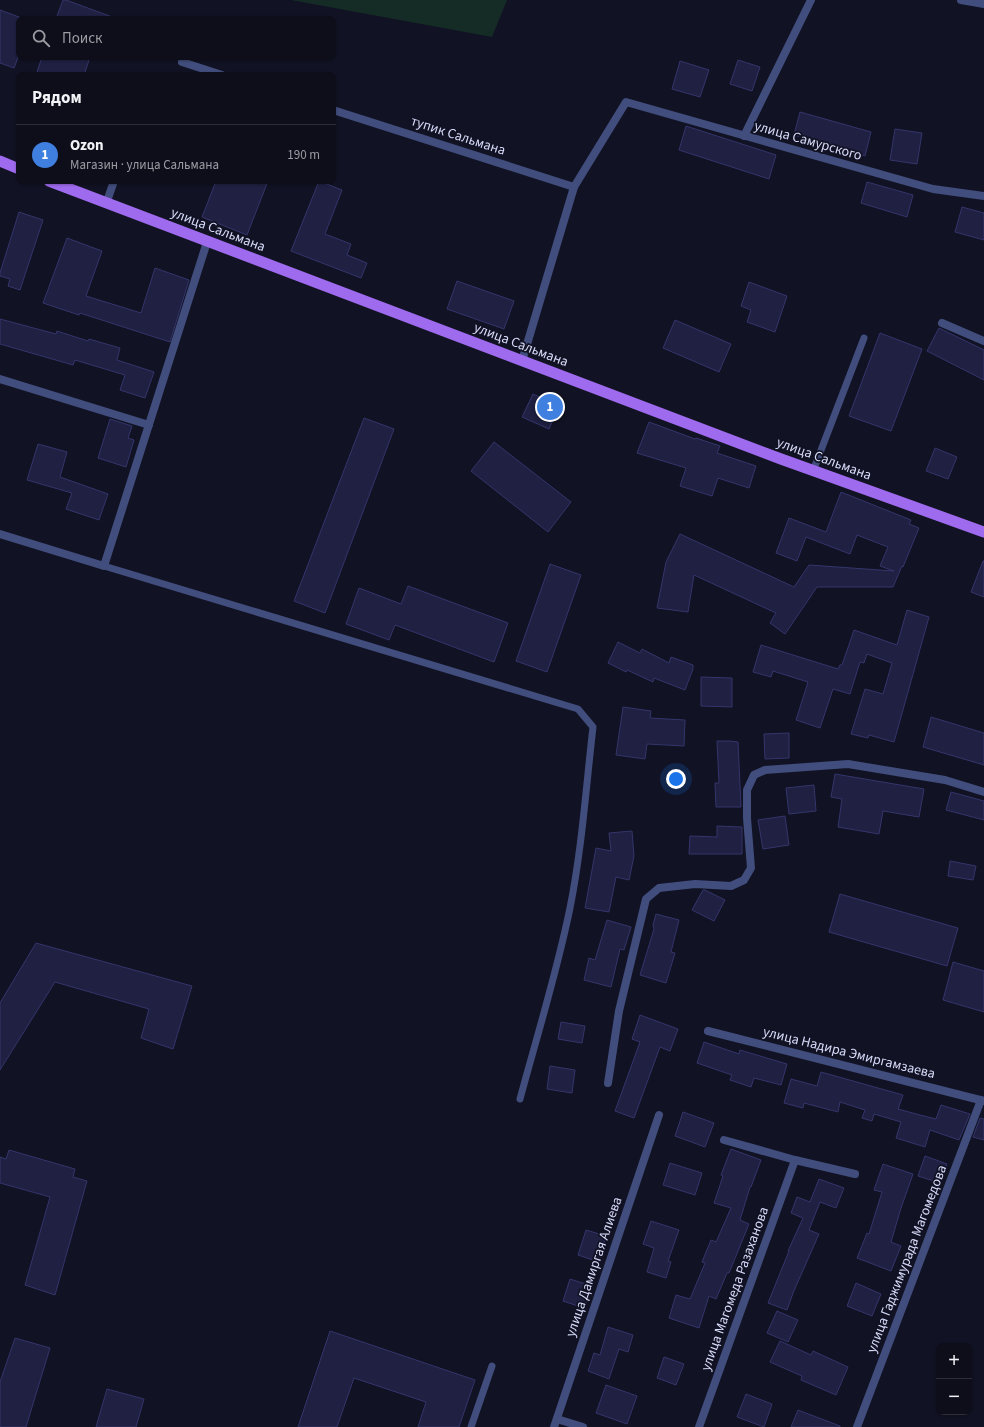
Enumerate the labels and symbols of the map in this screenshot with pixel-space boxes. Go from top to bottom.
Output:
street label: тупик Сальмана [408,111,508,161]
street label: улица Самурского [752,116,864,166]
street label: улица Сальмана [168,203,268,257]
street label: улица Сальмана [471,318,571,372]
pin: 1 [537,392,563,422]
street label: улица Сальмана [774,433,874,485]
your location [666,769,686,789]
street label: улица Надира Эмиргамзаева [761,1022,937,1084]
street label: улица Гаджимурада Магомедова [862,1162,952,1356]
street label: улица Дамиргая Алиева [561,1194,627,1340]
street label: улица Магомеда Разаханова [696,1204,774,1374]

